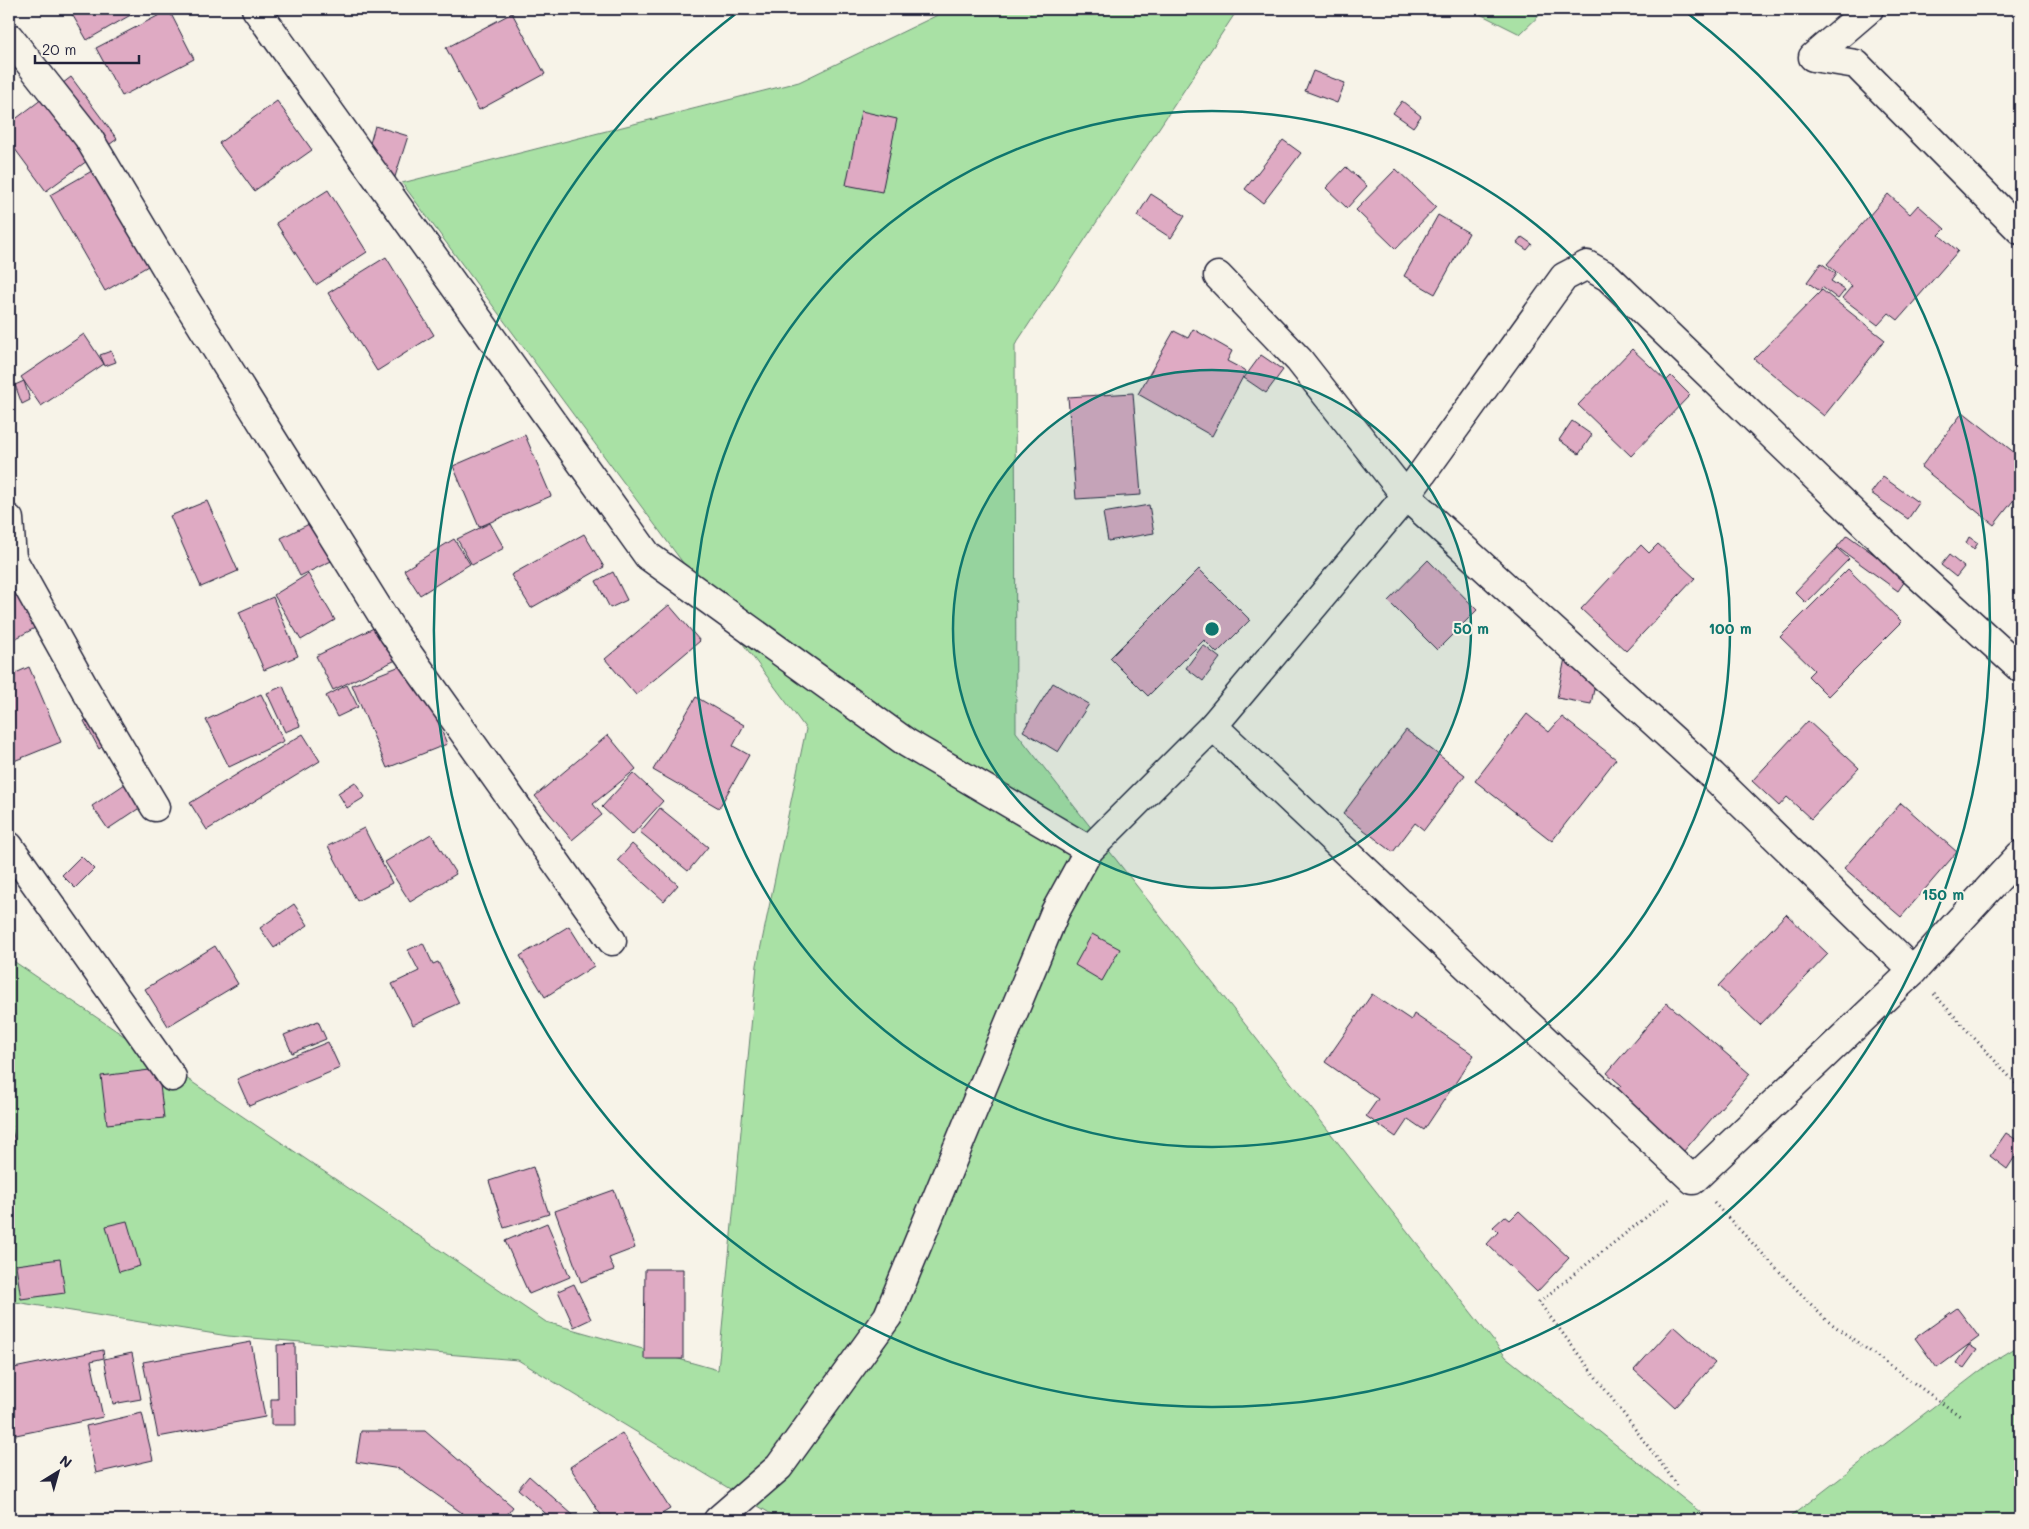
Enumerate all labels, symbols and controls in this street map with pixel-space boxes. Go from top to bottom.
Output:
scale bar [35,32,139,64]
text: 20 m [42,39,76,59]
text: 50 m [1453,618,1489,638]
text: 100 m [1708,618,1752,638]
centre of rings [1203,620,1221,638]
text: 150 m [1922,884,1964,904]
north arrow [32,1446,82,1496]
text: N [56,1450,76,1472]

